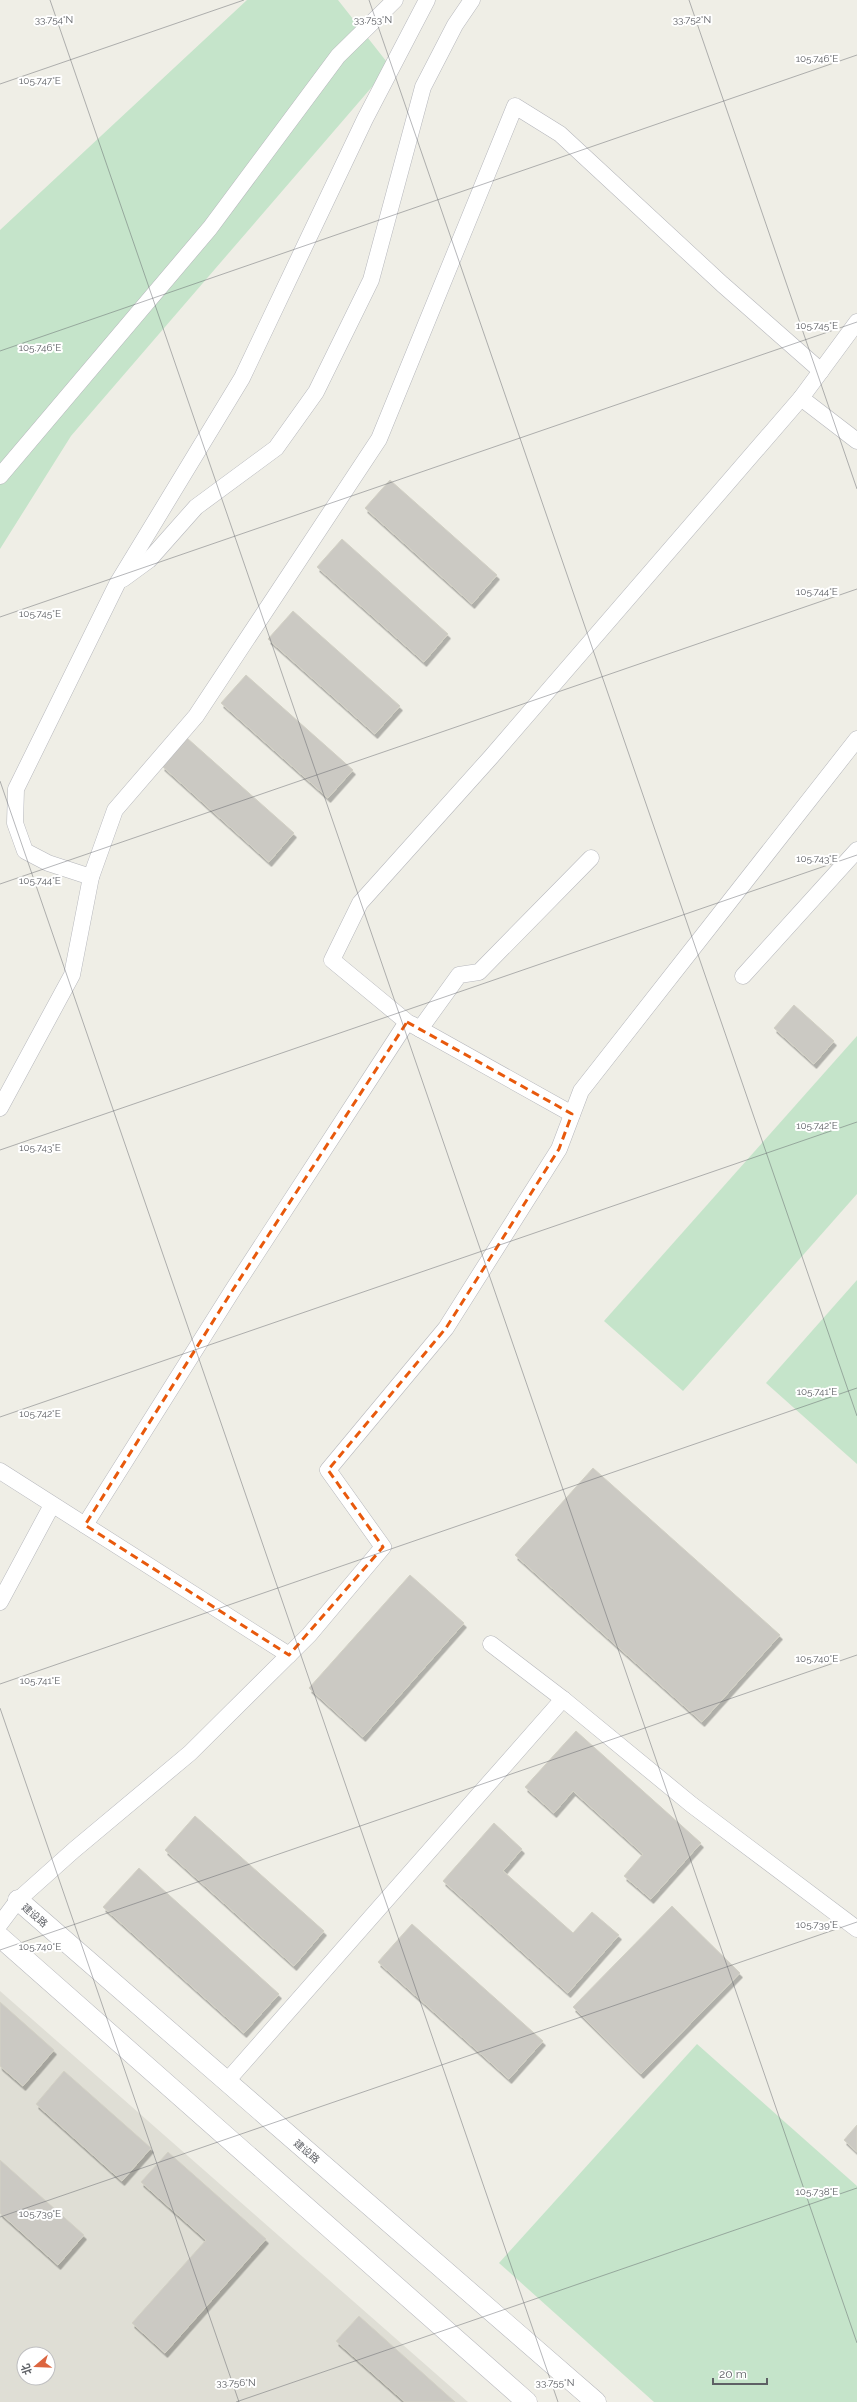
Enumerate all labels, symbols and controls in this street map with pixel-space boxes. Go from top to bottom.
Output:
text: 33.754°N [35,14,73,25]
text: 33.753°N [354,14,392,25]
text: 33.752°N [673,14,711,25]
text: 105.746°E [796,53,838,64]
text: 105.747°E [19,75,61,86]
text: 105.745°E [796,320,838,331]
text: 105.746°E [19,342,61,353]
text: 105.744°E [796,586,838,597]
text: 105.745°E [19,608,61,619]
text: 105.743°E [796,853,838,864]
text: 105.744°E [19,875,61,886]
text: 105.742°E [796,1120,838,1131]
text: 105.743°E [19,1142,61,1153]
text: 105.741°E [797,1386,837,1397]
text: 105.742°E [19,1408,61,1419]
text: 105.740°E [796,1653,838,1664]
text: 105.741°E [20,1675,60,1686]
street label: 建设路 [20,1901,50,1929]
text: 105.739°E [796,1919,838,1930]
text: 105.740°E [19,1941,61,1952]
street label: 建设路 [292,2137,322,2165]
text: 105.738°E [796,2186,838,2197]
text: 105.739°E [19,2208,61,2219]
north arrow [16,2346,56,2386]
scale bar [713,2360,767,2386]
text: 北 [19,2362,35,2376]
text: 20 m [719,2367,747,2381]
text: 33.756°N [216,2377,256,2388]
text: 33.755°N [536,2377,574,2388]

